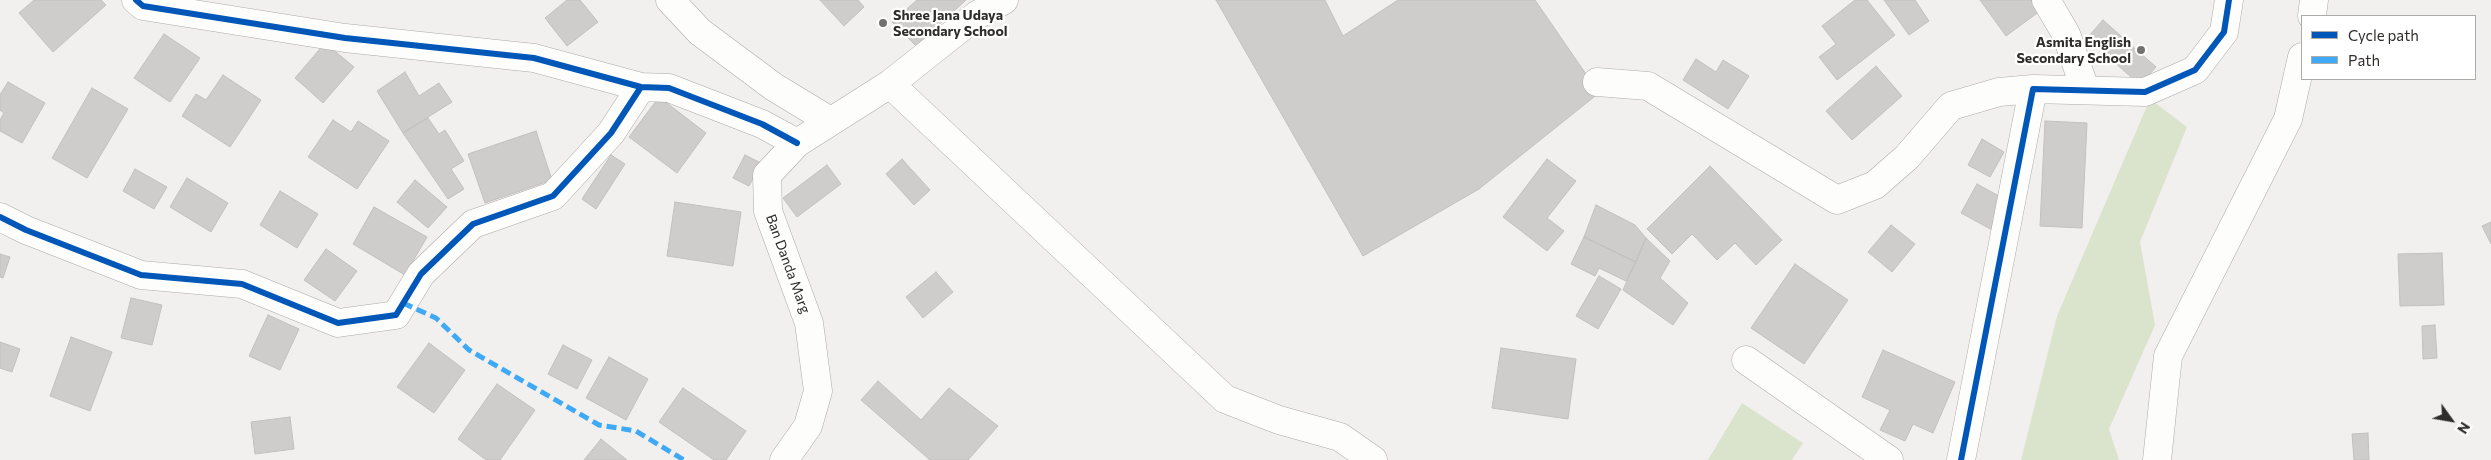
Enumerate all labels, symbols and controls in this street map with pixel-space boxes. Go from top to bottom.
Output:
place label: Shree Jana Udaya Secondary School [893,7,1008,40]
legend [2301,15,2476,80]
marker: Shree Jana Udaya Secondary School [877,17,889,29]
text: Cycle path [2348,26,2419,44]
place label: Asmita English Secondary School [2016,34,2131,66]
marker: Asmita English Secondary School [2135,44,2147,56]
text: Path [2348,51,2380,69]
street label: Ban Danda Marg [762,212,814,316]
north arrow [2426,395,2476,445]
text: N [2454,419,2474,437]

